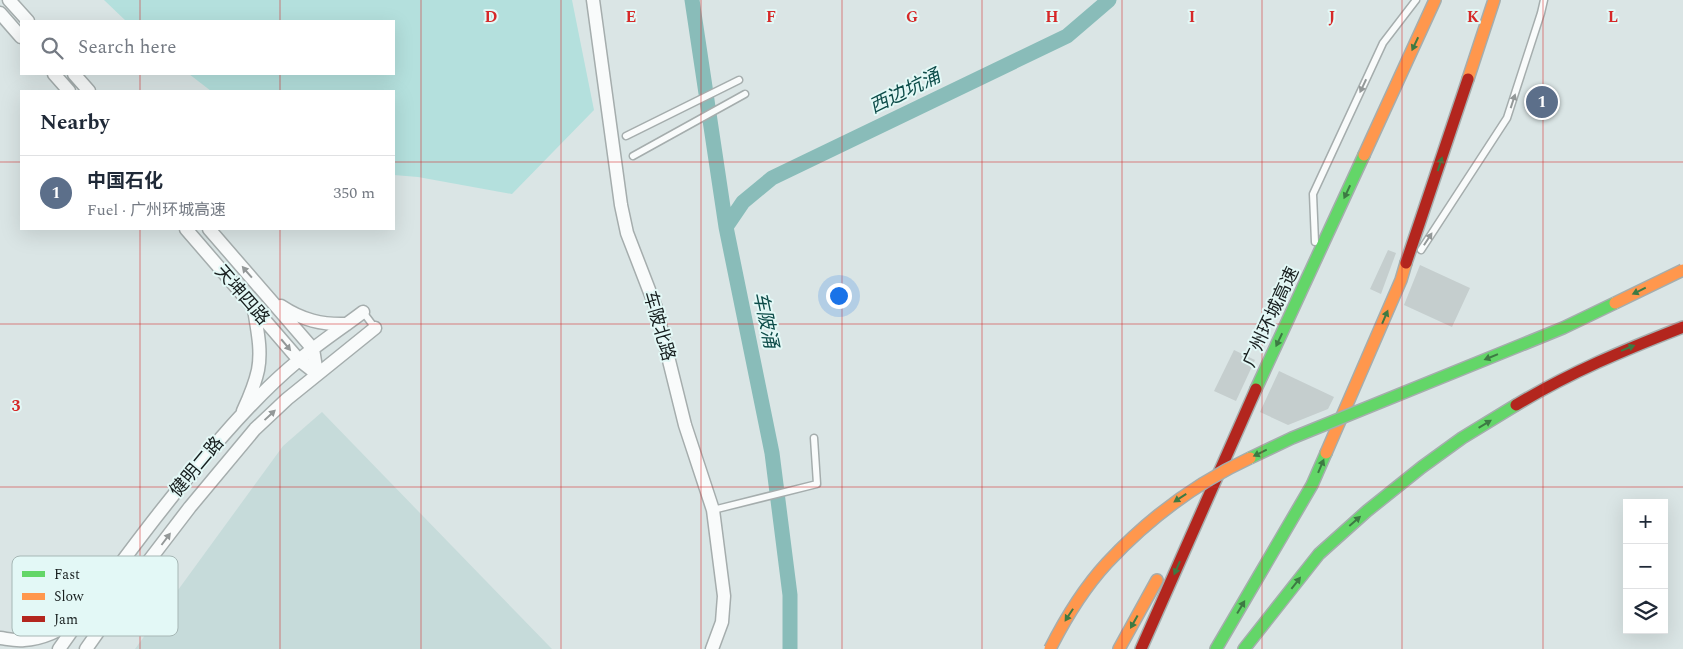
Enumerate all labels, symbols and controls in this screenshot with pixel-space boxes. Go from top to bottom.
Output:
text: D [485,5,498,29]
text: E [626,5,636,29]
text: F [766,5,776,29]
text: G [906,5,918,29]
text: H [1045,5,1059,29]
text: I [1189,5,1195,29]
text: J [1329,5,1336,29]
text: K [1467,5,1480,29]
text: L [1608,5,1618,29]
search box [20,20,395,75]
text: Search here [78,33,177,62]
icon: search [38,34,66,62]
one-way arrow [1410,37,1418,51]
water label: 西边坑涌 [864,61,947,122]
one-way arrow [1359,79,1367,93]
pin: 1 [1526,83,1558,121]
one-way arrow [1509,94,1517,109]
text: Nearby [40,107,110,139]
one-way arrow [1437,156,1444,171]
text: 中国石化 [87,167,163,196]
text: 1 [52,181,60,205]
text: 350 m [333,181,375,205]
one-way arrow [1343,185,1351,199]
text: Fuel · 广州环城高速 [87,198,226,222]
one-way arrow [1423,233,1433,246]
street label: 天坤四路 [208,259,276,331]
street label: 广州环城高速 [1236,262,1306,372]
one-way arrow [241,267,253,279]
your location [826,283,852,309]
one-way arrow [1632,287,1646,295]
street label: 车陂北路 [636,288,682,364]
water label: 车陂涌 [745,289,786,353]
one-way arrow [1382,310,1390,324]
one-way arrow [1275,333,1283,347]
one-way arrow [280,339,292,351]
one-way arrow [1621,344,1636,351]
one-way arrow [1484,354,1498,362]
text: 3 [12,394,21,418]
one-way arrow [264,409,276,421]
one-way arrow [1479,420,1492,429]
street label: 健明二路 [164,431,230,503]
one-way arrow [1253,449,1267,457]
one-way arrow [1317,459,1325,473]
one-way arrow [1174,493,1187,503]
map controls [1623,499,1668,634]
button: + [1623,499,1668,544]
one-way arrow [1349,516,1362,527]
one-way arrow [161,532,171,546]
button: − [1623,544,1668,589]
legend [12,556,178,636]
one-way arrow [1172,561,1180,575]
text: Fast [54,564,80,585]
one-way arrow [1290,577,1301,590]
text: Slow [54,586,84,607]
button: layers [1623,589,1668,634]
one-way arrow [1236,600,1245,614]
text: Jam [54,609,78,630]
one-way arrow [1065,609,1074,622]
one-way arrow [1130,615,1138,629]

